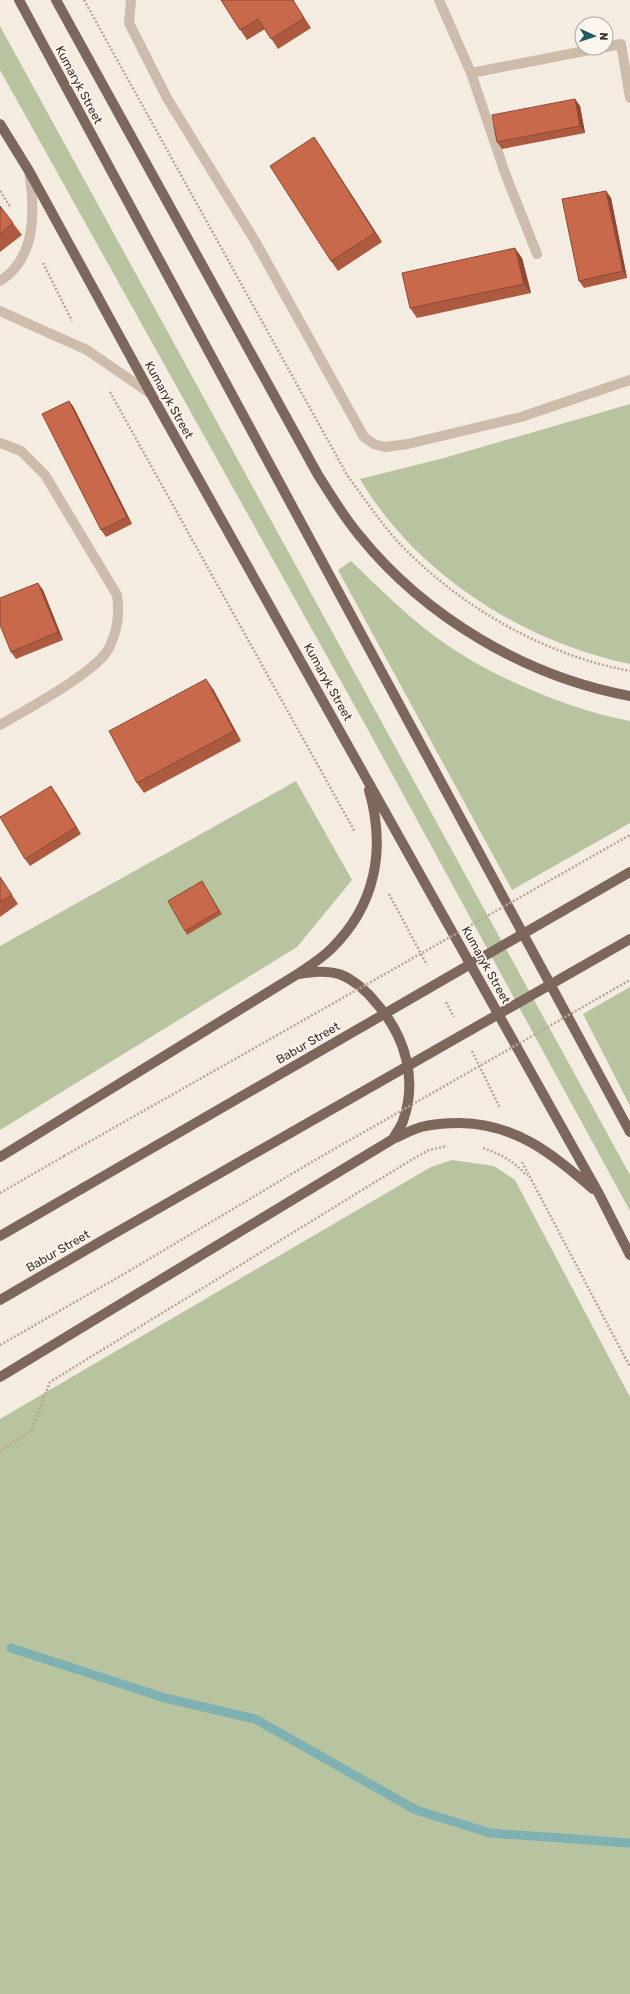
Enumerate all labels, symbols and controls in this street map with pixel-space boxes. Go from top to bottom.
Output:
north arrow [574,16,614,56]
text: N [597,32,610,41]
street label: Kumaryk Street [53,44,106,127]
street label: Kumaryk Street [142,359,196,441]
street label: Kumaryk Street [301,641,355,723]
street label: Kumaryk Street [459,924,513,1006]
street label: Babur Street [274,1019,342,1067]
street label: Babur Street [24,1227,92,1275]

